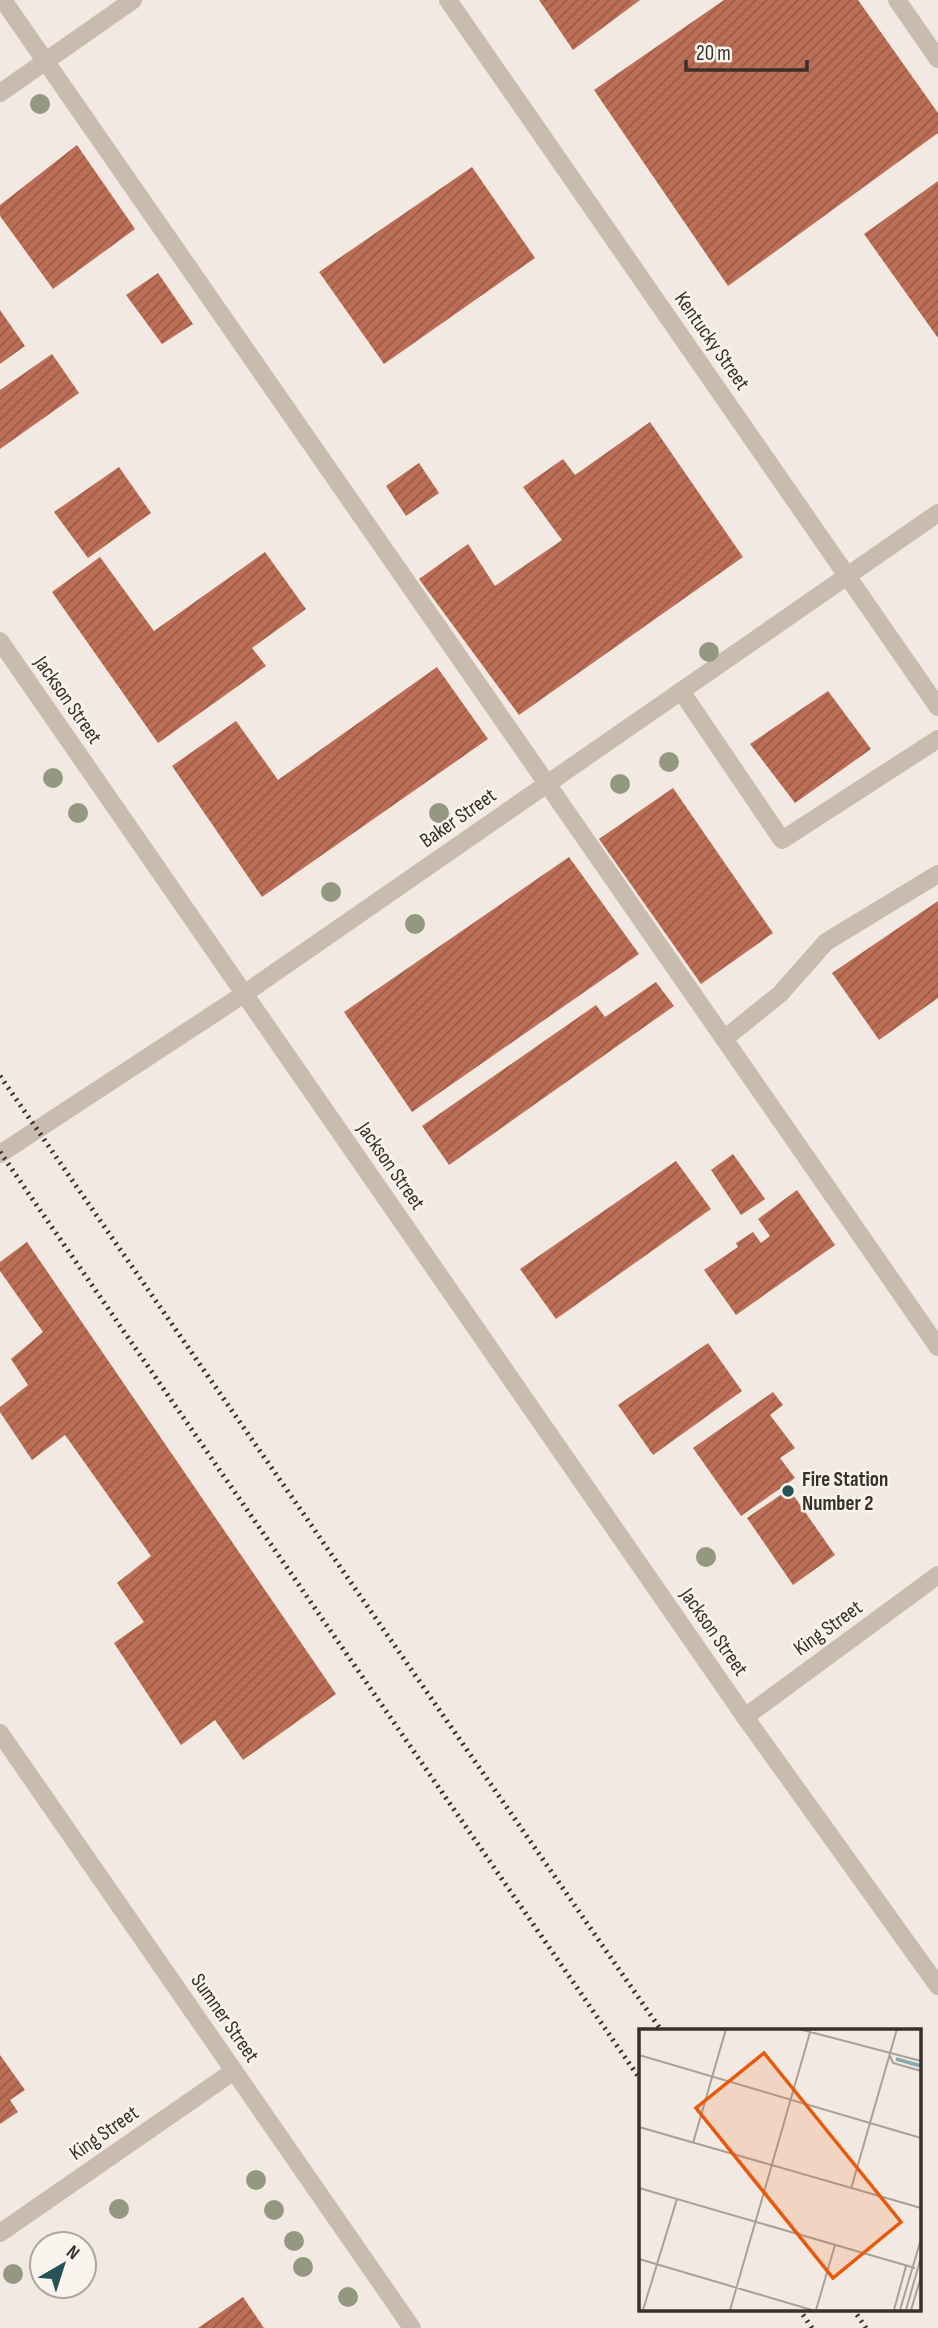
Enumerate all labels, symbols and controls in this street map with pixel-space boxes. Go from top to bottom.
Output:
scale bar [686,28,807,72]
text: 20 m [696,41,731,66]
street label: Kentucky Street [669,287,755,395]
street label: Jackson Street [28,650,107,749]
street label: Baker Street [415,783,501,853]
street label: Jackson Street [351,1116,430,1215]
place label: Fire Station Number 2 [802,1467,888,1516]
marker: Fire Station Number 2 [780,1483,796,1499]
street label: Jackson Street [674,1582,753,1681]
street label: King Street [789,1595,867,1661]
street label: Sumner Street [185,1969,265,2067]
inset map [639,2029,920,2310]
street label: King Street [65,2100,143,2166]
north arrow [28,2230,98,2300]
text: N [62,2241,84,2265]

